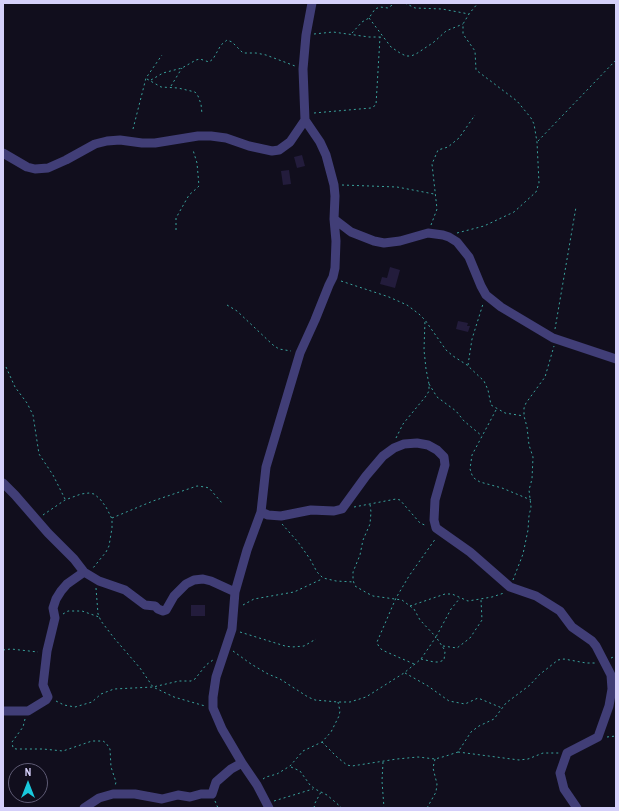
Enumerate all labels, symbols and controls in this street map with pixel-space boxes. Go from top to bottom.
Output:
north arrow [8,763,48,803]
text: N [25,765,31,779]

